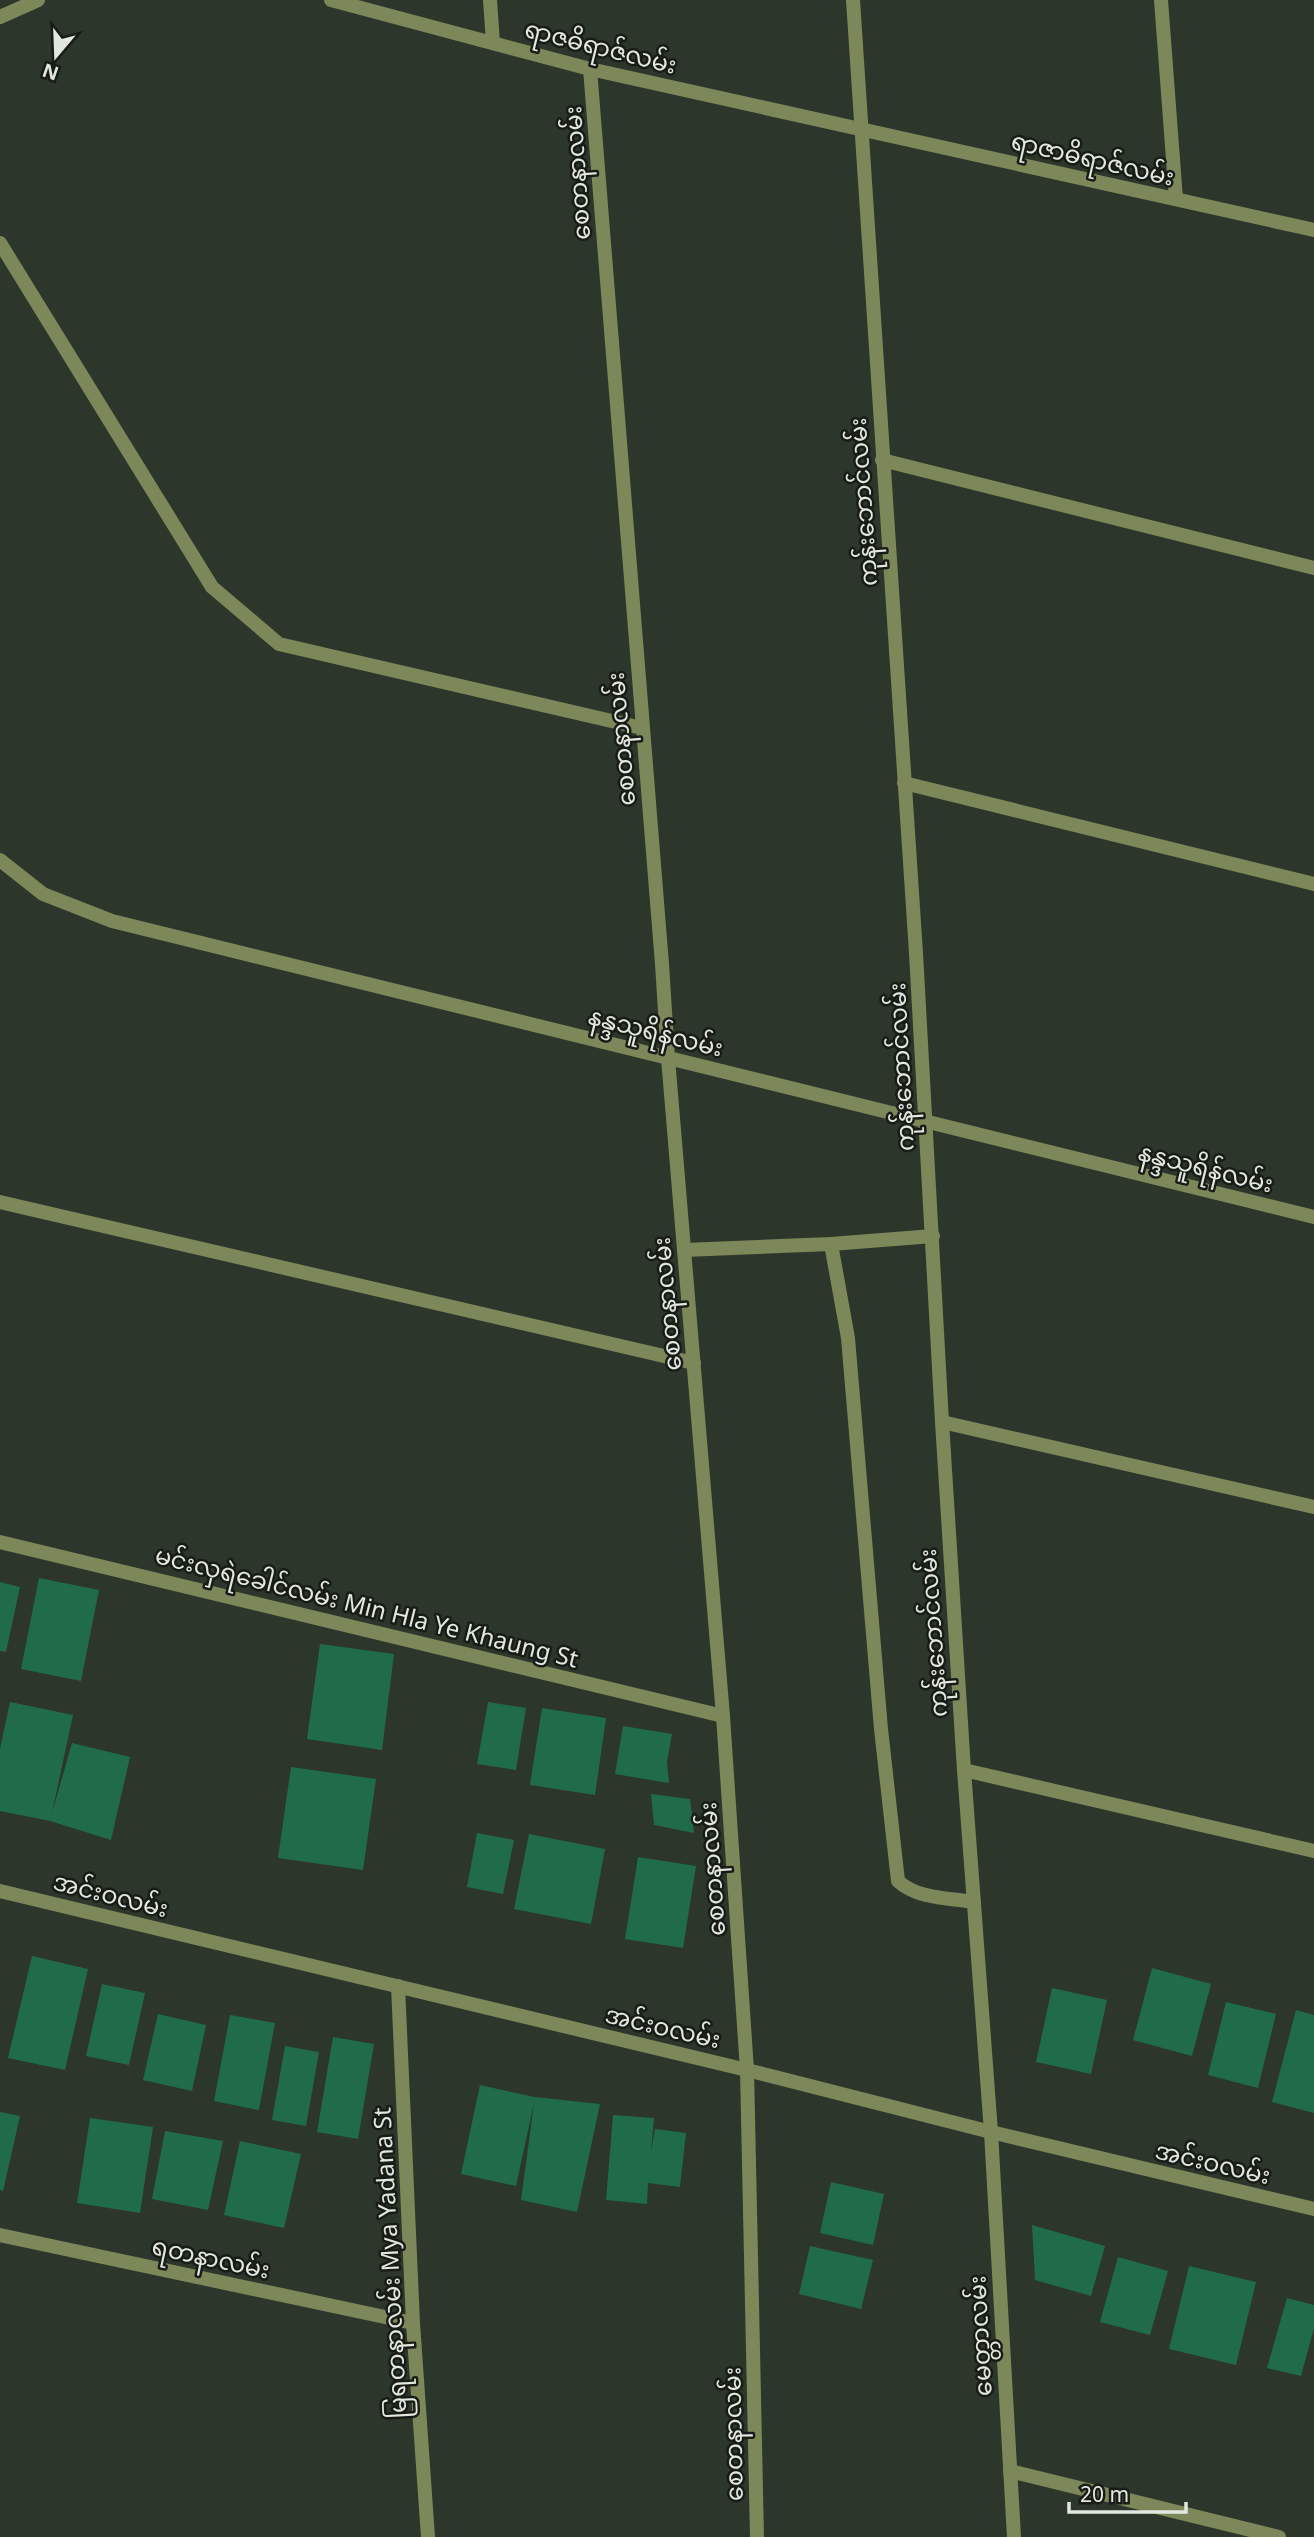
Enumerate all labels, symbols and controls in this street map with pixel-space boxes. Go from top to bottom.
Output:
street label: ရာဇဓိရာဇ်လမ်း [521,11,680,85]
north arrow [21,21,91,91]
text: N [39,57,62,87]
street label: စေတနာလမ်း [555,105,601,241]
street label: ရာဇာဓိရာဇ်လမ်း [1007,123,1178,197]
street label: ကုန်းဘောင်လမ်း [840,416,888,587]
street label: စေတနာလမ်း [598,670,646,807]
street label: ကုန်းဘောင်လမ်း [879,982,925,1152]
street label: နန္ဒသူရိန်လမ်း [584,998,727,1068]
street label: နန္ဒသူရိန်လမ်း [1134,1134,1277,1204]
street label: စေတနာလမ်း [644,1235,692,1372]
street label: မင်းလှရဲခေါင်လမ်း Min Hla Ye Khaung St [151,1537,582,1679]
street label: ကုန်းဘောင်လမ်း [910,1547,958,1718]
street label: စေတနာလမ်း [690,1801,736,1937]
street label: အင်းဝလမ်း [50,1864,172,1924]
street label: အင်းဝလမ်း [602,1997,724,2055]
street label: မြရတနာလမ်း Mya Yadana St [364,2106,418,2420]
street label: အင်းဝလမ်း [1152,2133,1274,2191]
street label: ရတနာလမ်း [148,2228,273,2289]
street label: မေတ္တာလမ်း [959,2275,1003,2397]
street label: စေတနာလမ်း [714,2367,754,2501]
scale bar [1069,2470,1186,2514]
text: 20 m [1080,2480,1129,2508]

